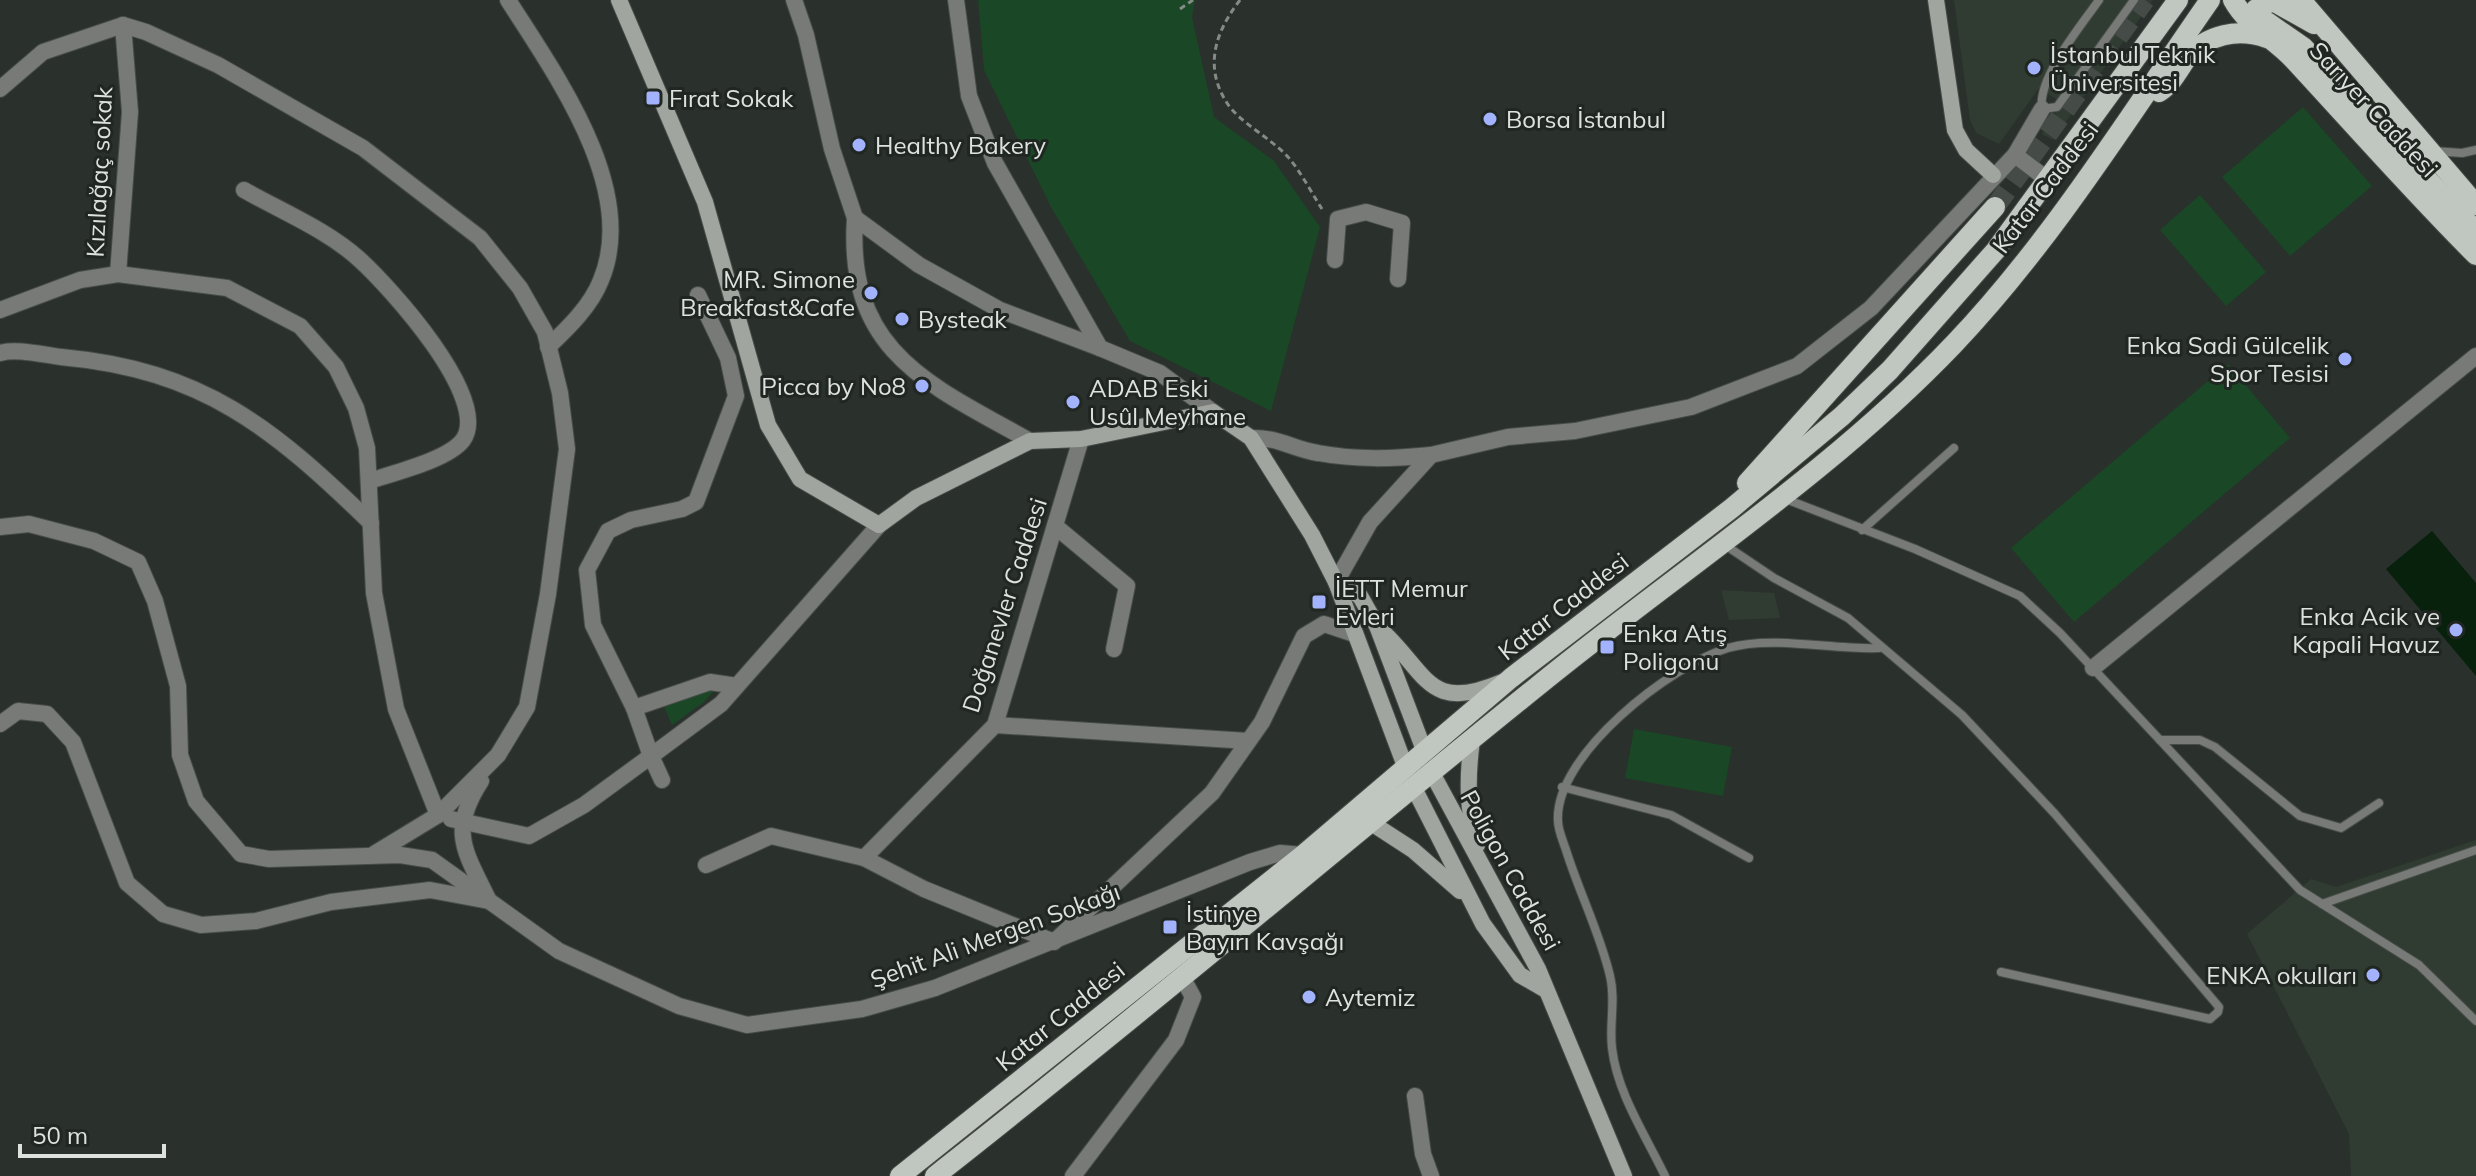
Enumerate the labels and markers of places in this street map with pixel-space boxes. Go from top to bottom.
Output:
place label: İstanbul Teknik Üniversitesi [2050,39,2216,97]
marker: İstanbul Teknik Üniversitesi [2025,59,2043,77]
place label: Fırat Sokak [669,83,794,113]
marker: Fırat Sokak [644,89,662,107]
place label: Borsa İstanbul [1506,104,1666,134]
marker: Borsa İstanbul [1481,110,1499,128]
place label: Healthy Bakery [875,130,1046,160]
marker: Healthy Bakery [850,136,868,154]
place label: MR. Simone Breakfast&Cafe [680,264,855,322]
marker: MR. Simone Breakfast&Cafe [862,284,880,302]
place label: Bysteak [918,304,1007,334]
marker: Bysteak [893,310,911,328]
place label: Enka Sadi Gülcelik Spor Tesisi [2127,330,2330,388]
marker: Enka Sadi Gülcelik Spor Tesisi [2336,350,2354,368]
place label: Picca by No8 [761,371,906,401]
place label: ADAB Eski Usûl Meyhane [1089,373,1246,431]
marker: Picca by No8 [913,377,931,395]
marker: ADAB Eski Usûl Meyhane [1064,393,1082,411]
place label: İETT Memur Evleri [1335,573,1468,631]
marker: İETT Memur Evleri [1310,593,1328,611]
place label: Enka Acik ve Kapali Havuz [2292,601,2440,659]
place label: Enka Atış Poligonu [1623,618,1727,676]
marker: Enka Acik ve Kapali Havuz [2447,621,2465,639]
marker: Enka Atış Poligonu [1598,638,1616,656]
place label: İstinye Bayırı Kavşağı [1186,898,1344,956]
marker: İstinye Bayırı Kavşağı [1161,918,1179,936]
place label: ENKA okulları [2206,960,2357,990]
marker: ENKA okulları [2364,966,2382,984]
place label: Aytemiz [1325,982,1416,1012]
marker: Aytemiz [1300,988,1318,1006]

